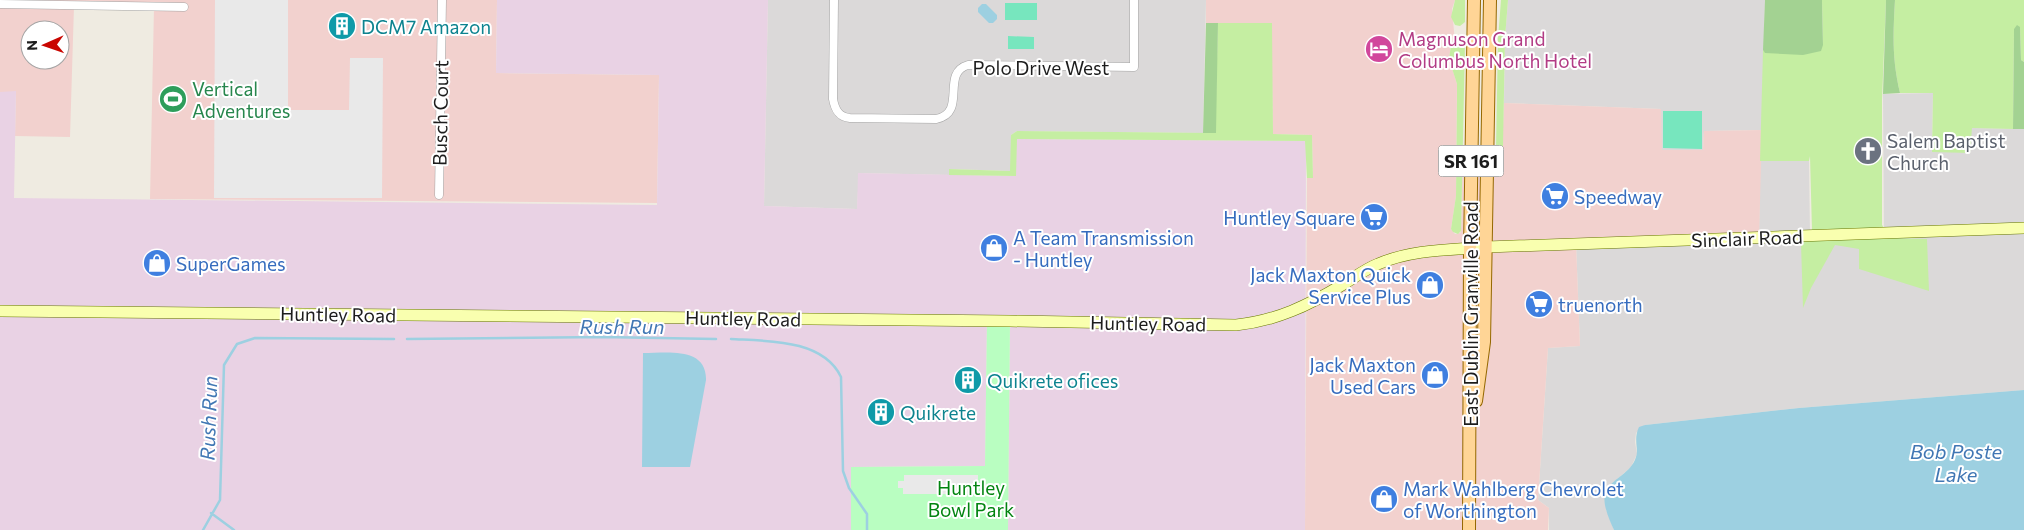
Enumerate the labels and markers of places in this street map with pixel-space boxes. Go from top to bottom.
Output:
building icon: DCM7 Amazon [327,11,357,41]
place label: DCM7 Amazon [361,15,491,38]
place label: Magnuson Grand Columbus North Hotel [1398,27,1592,72]
hotel icon: Magnuson Grand Columbus North Hotel [1364,34,1394,64]
place label: Vertical Adventures [192,77,290,122]
sports icon: Vertical Adventures [158,84,188,114]
place label: Salem Baptist Church [1887,129,2006,174]
church icon: Salem Baptist Church [1853,136,1883,166]
supermarket icon: Speedway [1540,181,1570,211]
place label: Speedway [1574,185,1662,208]
supermarket icon: Huntley Square [1359,202,1389,232]
place label: Huntley Square [1223,206,1355,229]
place label: A Team Transmission - Huntley [1013,226,1194,271]
shop icon: A Team Transmission - Huntley [979,233,1009,263]
shop icon: SuperGames [142,248,172,278]
place label: SuperGames [176,252,286,275]
place label: Jack Maxton Quick Service Plus [1250,263,1411,308]
shop icon: Jack Maxton Quick Service Plus [1415,270,1445,300]
supermarket icon: truenorth [1524,289,1554,319]
place label: truenorth [1558,293,1643,316]
place label: Jack Maxton Used Cars [1309,353,1416,398]
shop icon: Jack Maxton Used Cars [1420,360,1450,390]
building icon: Quikrete ofices [953,365,983,395]
place label: Quikrete ofices [987,369,1118,392]
building icon: Quikrete [866,397,896,427]
place label: Quikrete [900,401,976,424]
place label: Mark Wahlberg Chevrolet of Worthington [1403,477,1624,522]
shop icon: Mark Wahlberg Chevrolet of Worthington [1369,484,1399,514]

